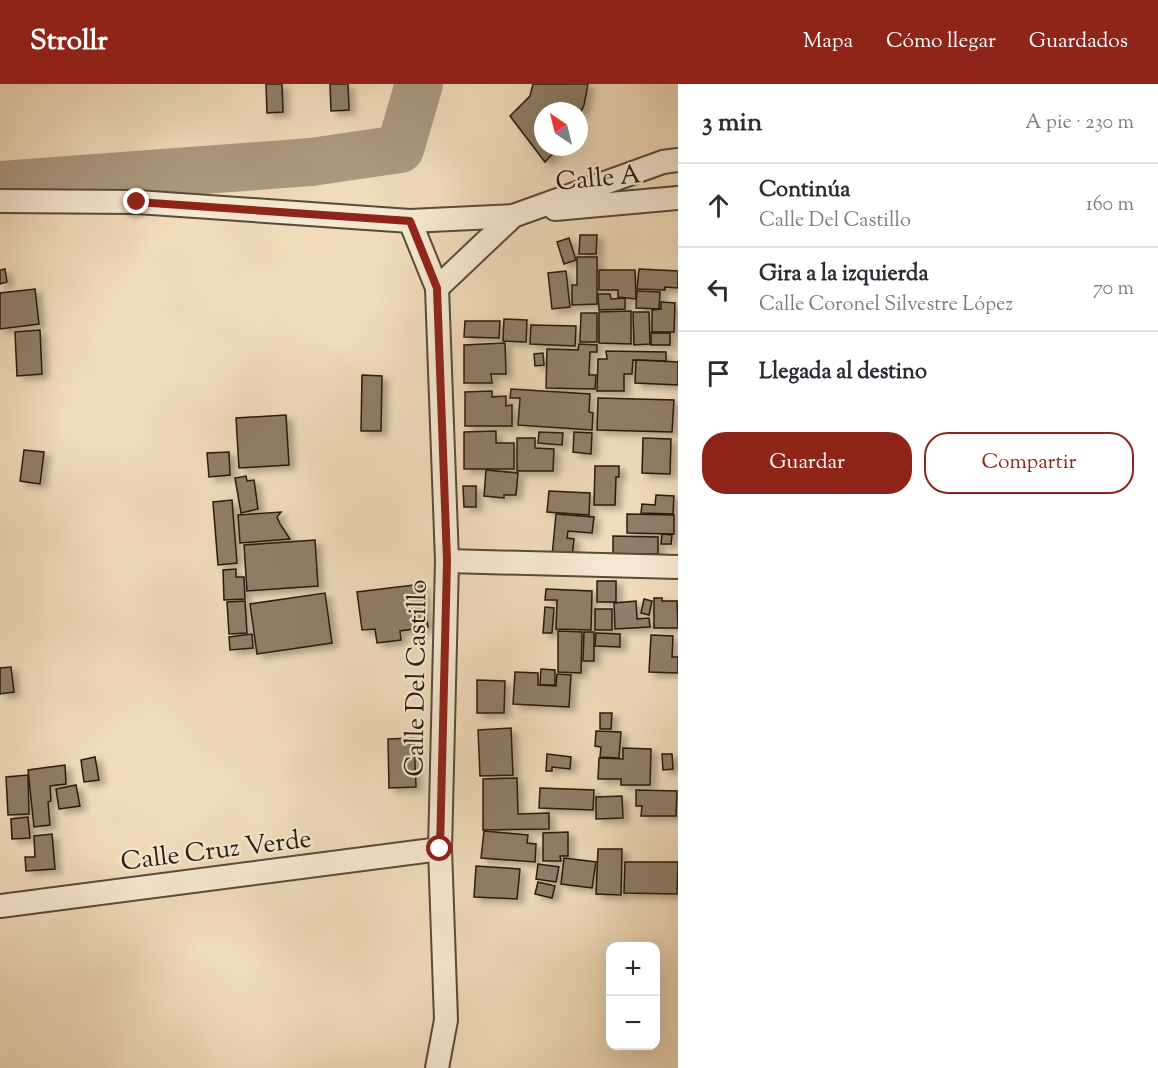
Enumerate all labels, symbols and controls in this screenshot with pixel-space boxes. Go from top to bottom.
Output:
text: Strollr [30,22,108,62]
text: Mapa [803,27,853,57]
text: Cómo llegar [886,27,996,57]
text: Guardados [1029,27,1128,57]
north arrow [534,102,588,156]
text: 3 min [702,105,762,142]
text: A pie · 230 m [1025,109,1134,138]
street label: Calle A [554,157,642,202]
text: Continúa [759,175,850,207]
route end [123,188,149,214]
icon: ahead [702,189,735,222]
text: 160 m [1086,191,1134,220]
text: Calle Del Castillo [759,207,911,236]
text: Gira a la izquierda [759,259,929,291]
icon: left [702,273,735,306]
text: 70 m [1093,275,1134,304]
text: Calle Coronel Silvestre López [759,291,1013,320]
icon: arrive [702,357,735,390]
text: Llegada al destino [759,357,927,389]
button: Guardar [702,432,912,494]
button: Compartir [924,432,1134,494]
street label: Calle Del Castillo [397,579,438,777]
street label: Calle Cruz Verde [119,821,314,882]
route start [426,835,452,861]
map controls [606,942,660,1050]
button: + [606,942,660,996]
button: − [606,996,660,1050]

